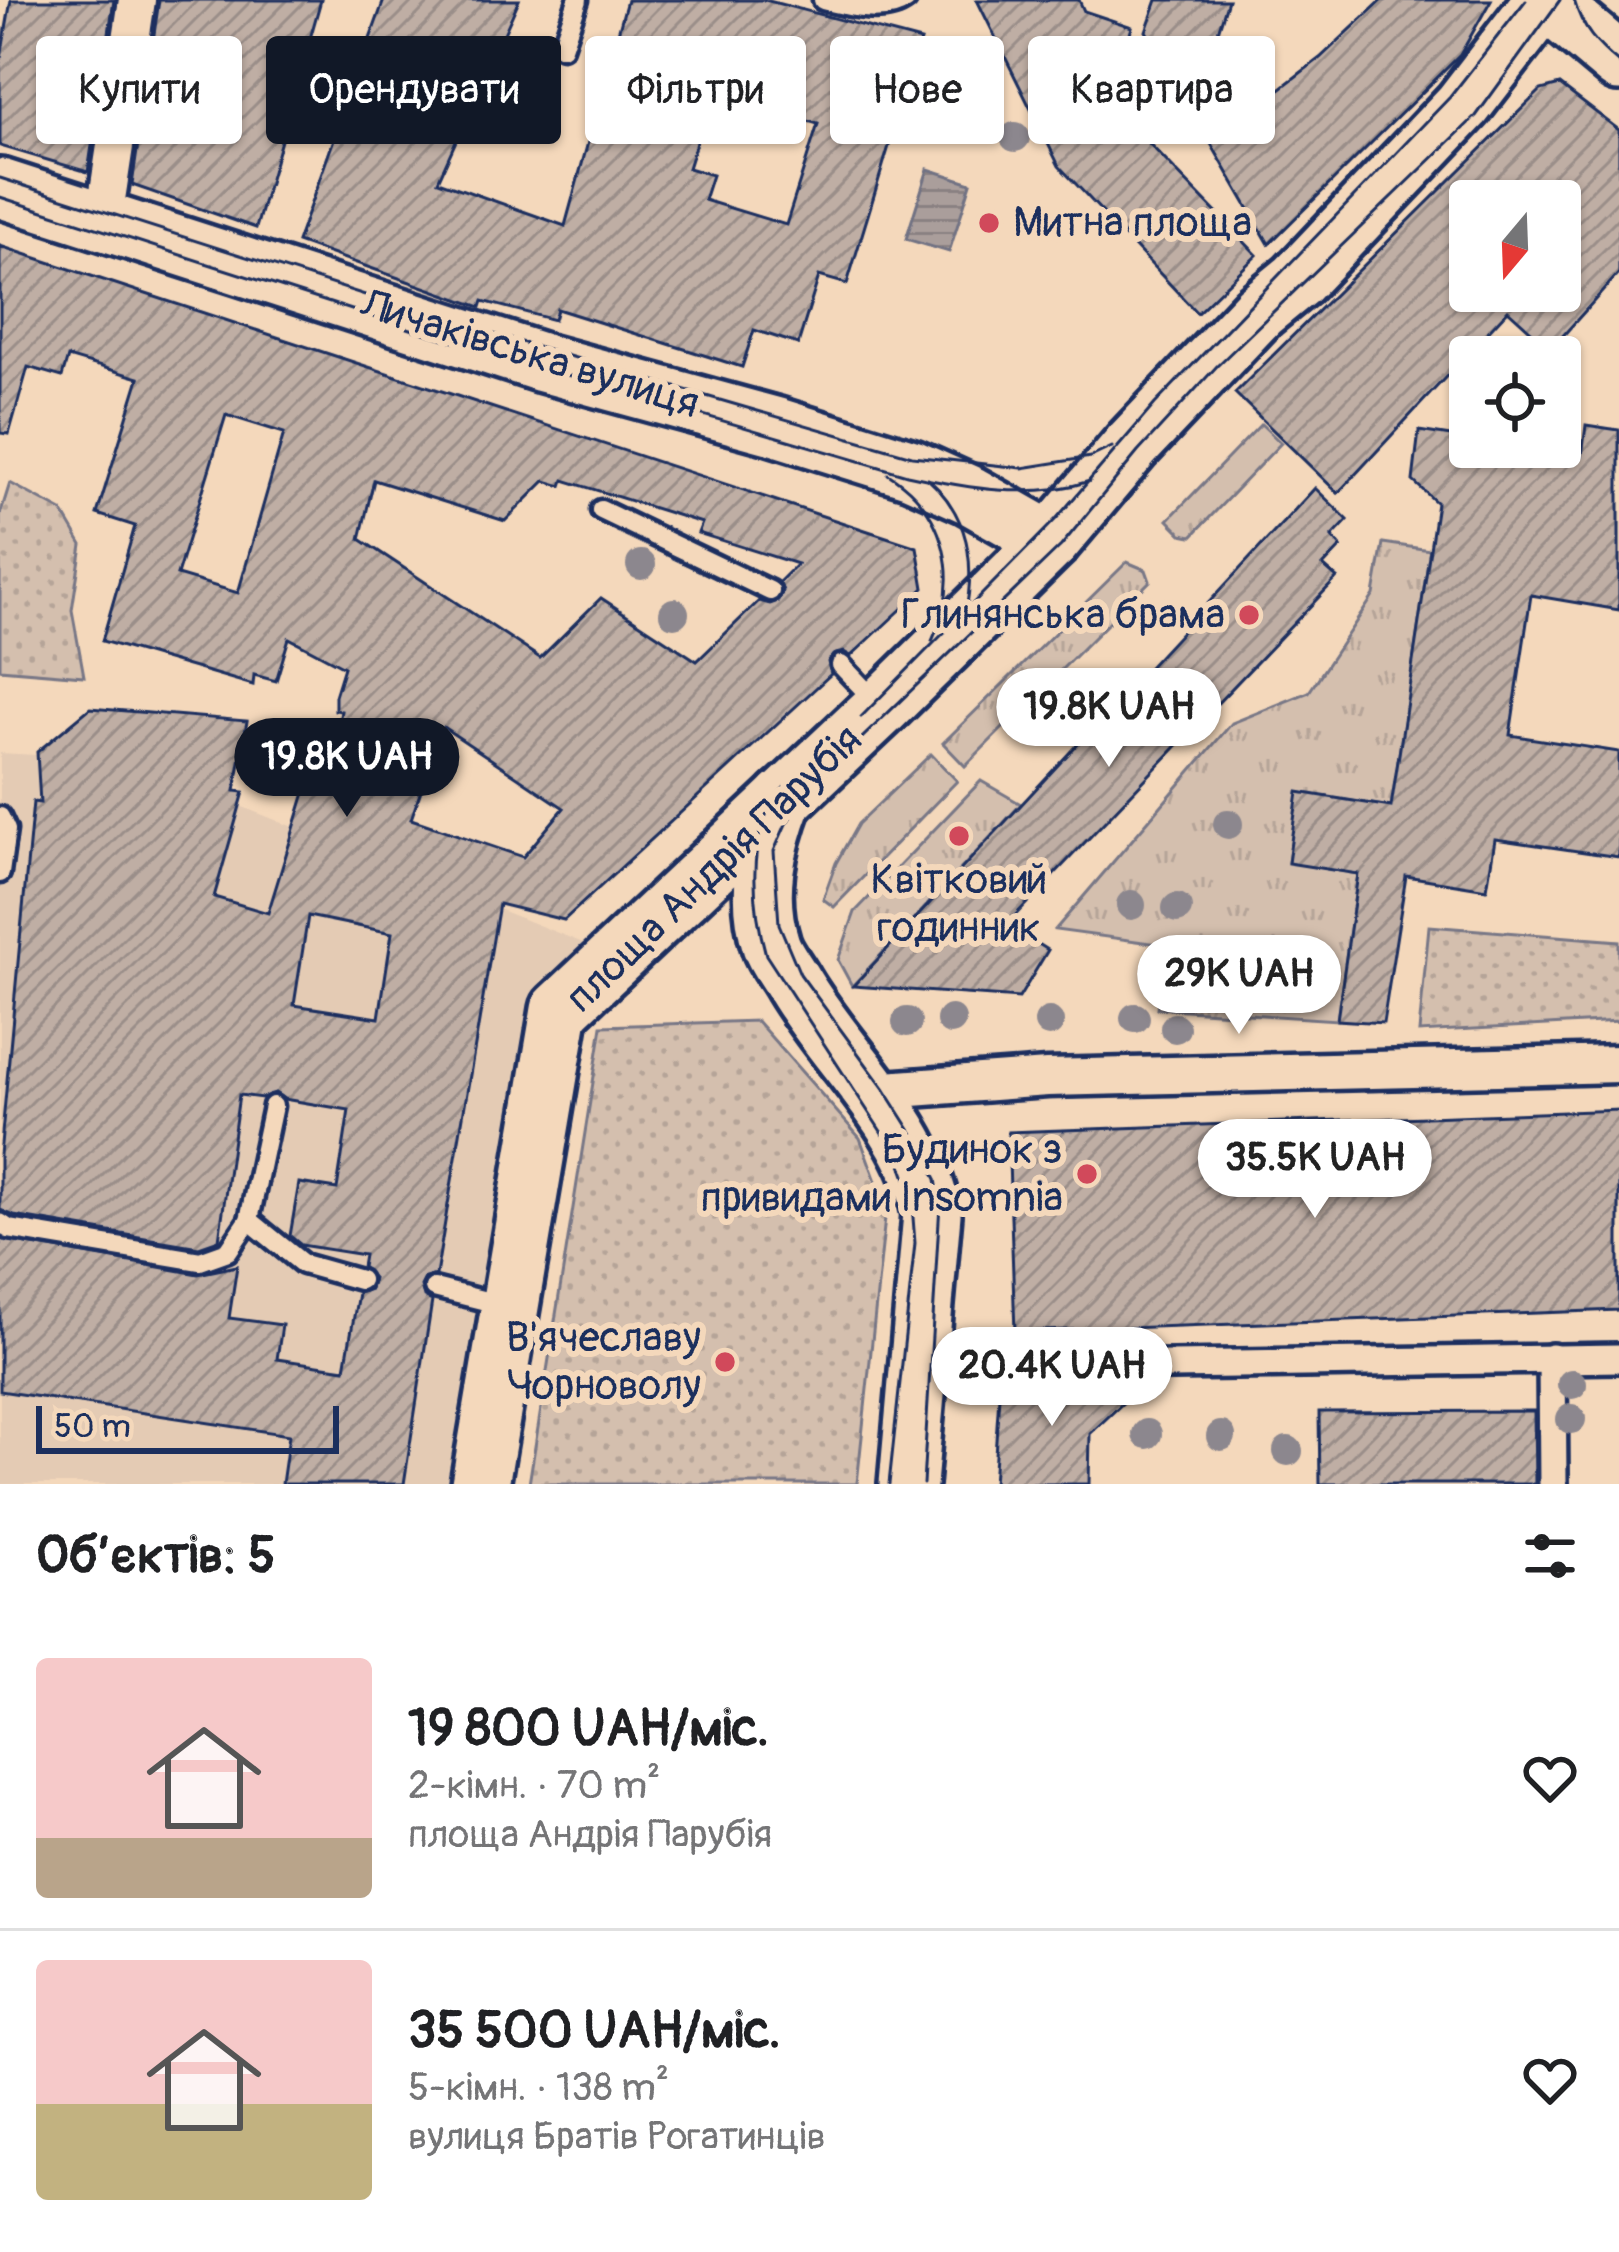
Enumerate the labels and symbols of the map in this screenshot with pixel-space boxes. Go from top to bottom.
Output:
north arrow [1449,180,1581,312]
place label: Митна площа [1013,197,1252,249]
marker: Митна площа [976,210,1002,236]
street label: Личаківська вулиця [354,278,705,430]
place label: Глинянська брама [901,589,1225,641]
marker: Глинянська брама [1236,602,1262,628]
pin: 19.8K UAH [972,668,1246,770]
street label: площа Андрія Парубія [555,714,873,1024]
pin: 19.8K UAH [210,718,484,820]
marker: Квітковий годинник [946,823,972,849]
place label: Квітковий годинник [870,854,1048,954]
pin: 29K UAH [1128,935,1350,1037]
pin: 35.5K UAH [1178,1119,1452,1221]
place label: Будинок з привидами Insomnia [701,1124,1063,1224]
marker: Будинок з привидами Insomnia [1074,1161,1100,1187]
place label: В'ячеславу Чорноволу [506,1312,701,1412]
pin: 20.4K UAH [915,1327,1189,1429]
marker: В'ячеславу Чорноволу [712,1349,738,1375]
scale bar [36,1400,339,1453]

